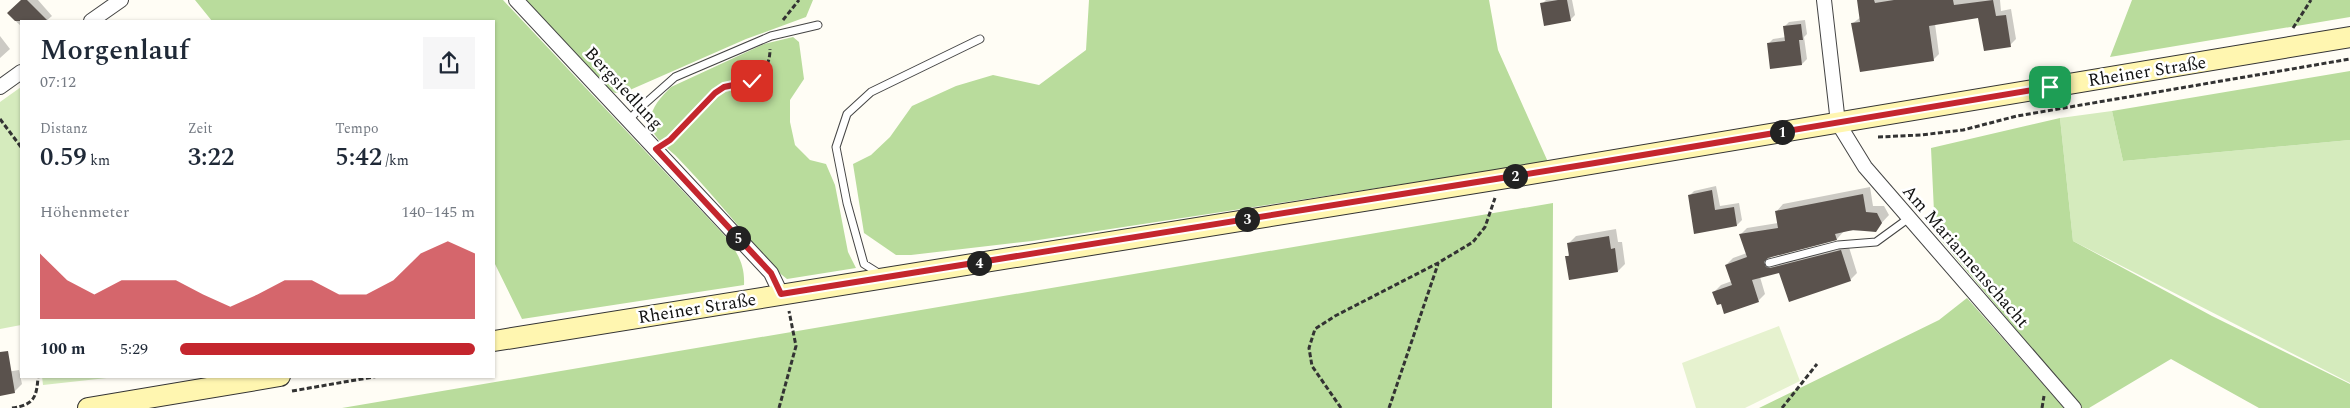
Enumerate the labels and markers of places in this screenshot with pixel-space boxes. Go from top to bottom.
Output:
pin [731,60,773,102]
pin [2029,66,2071,108]
pin: 1 [1770,120,1794,144]
pin: 2 [1502,164,1528,188]
pin: 3 [1234,206,1260,232]
pin: 5 [726,226,750,250]
pin: 4 [966,250,992,276]

